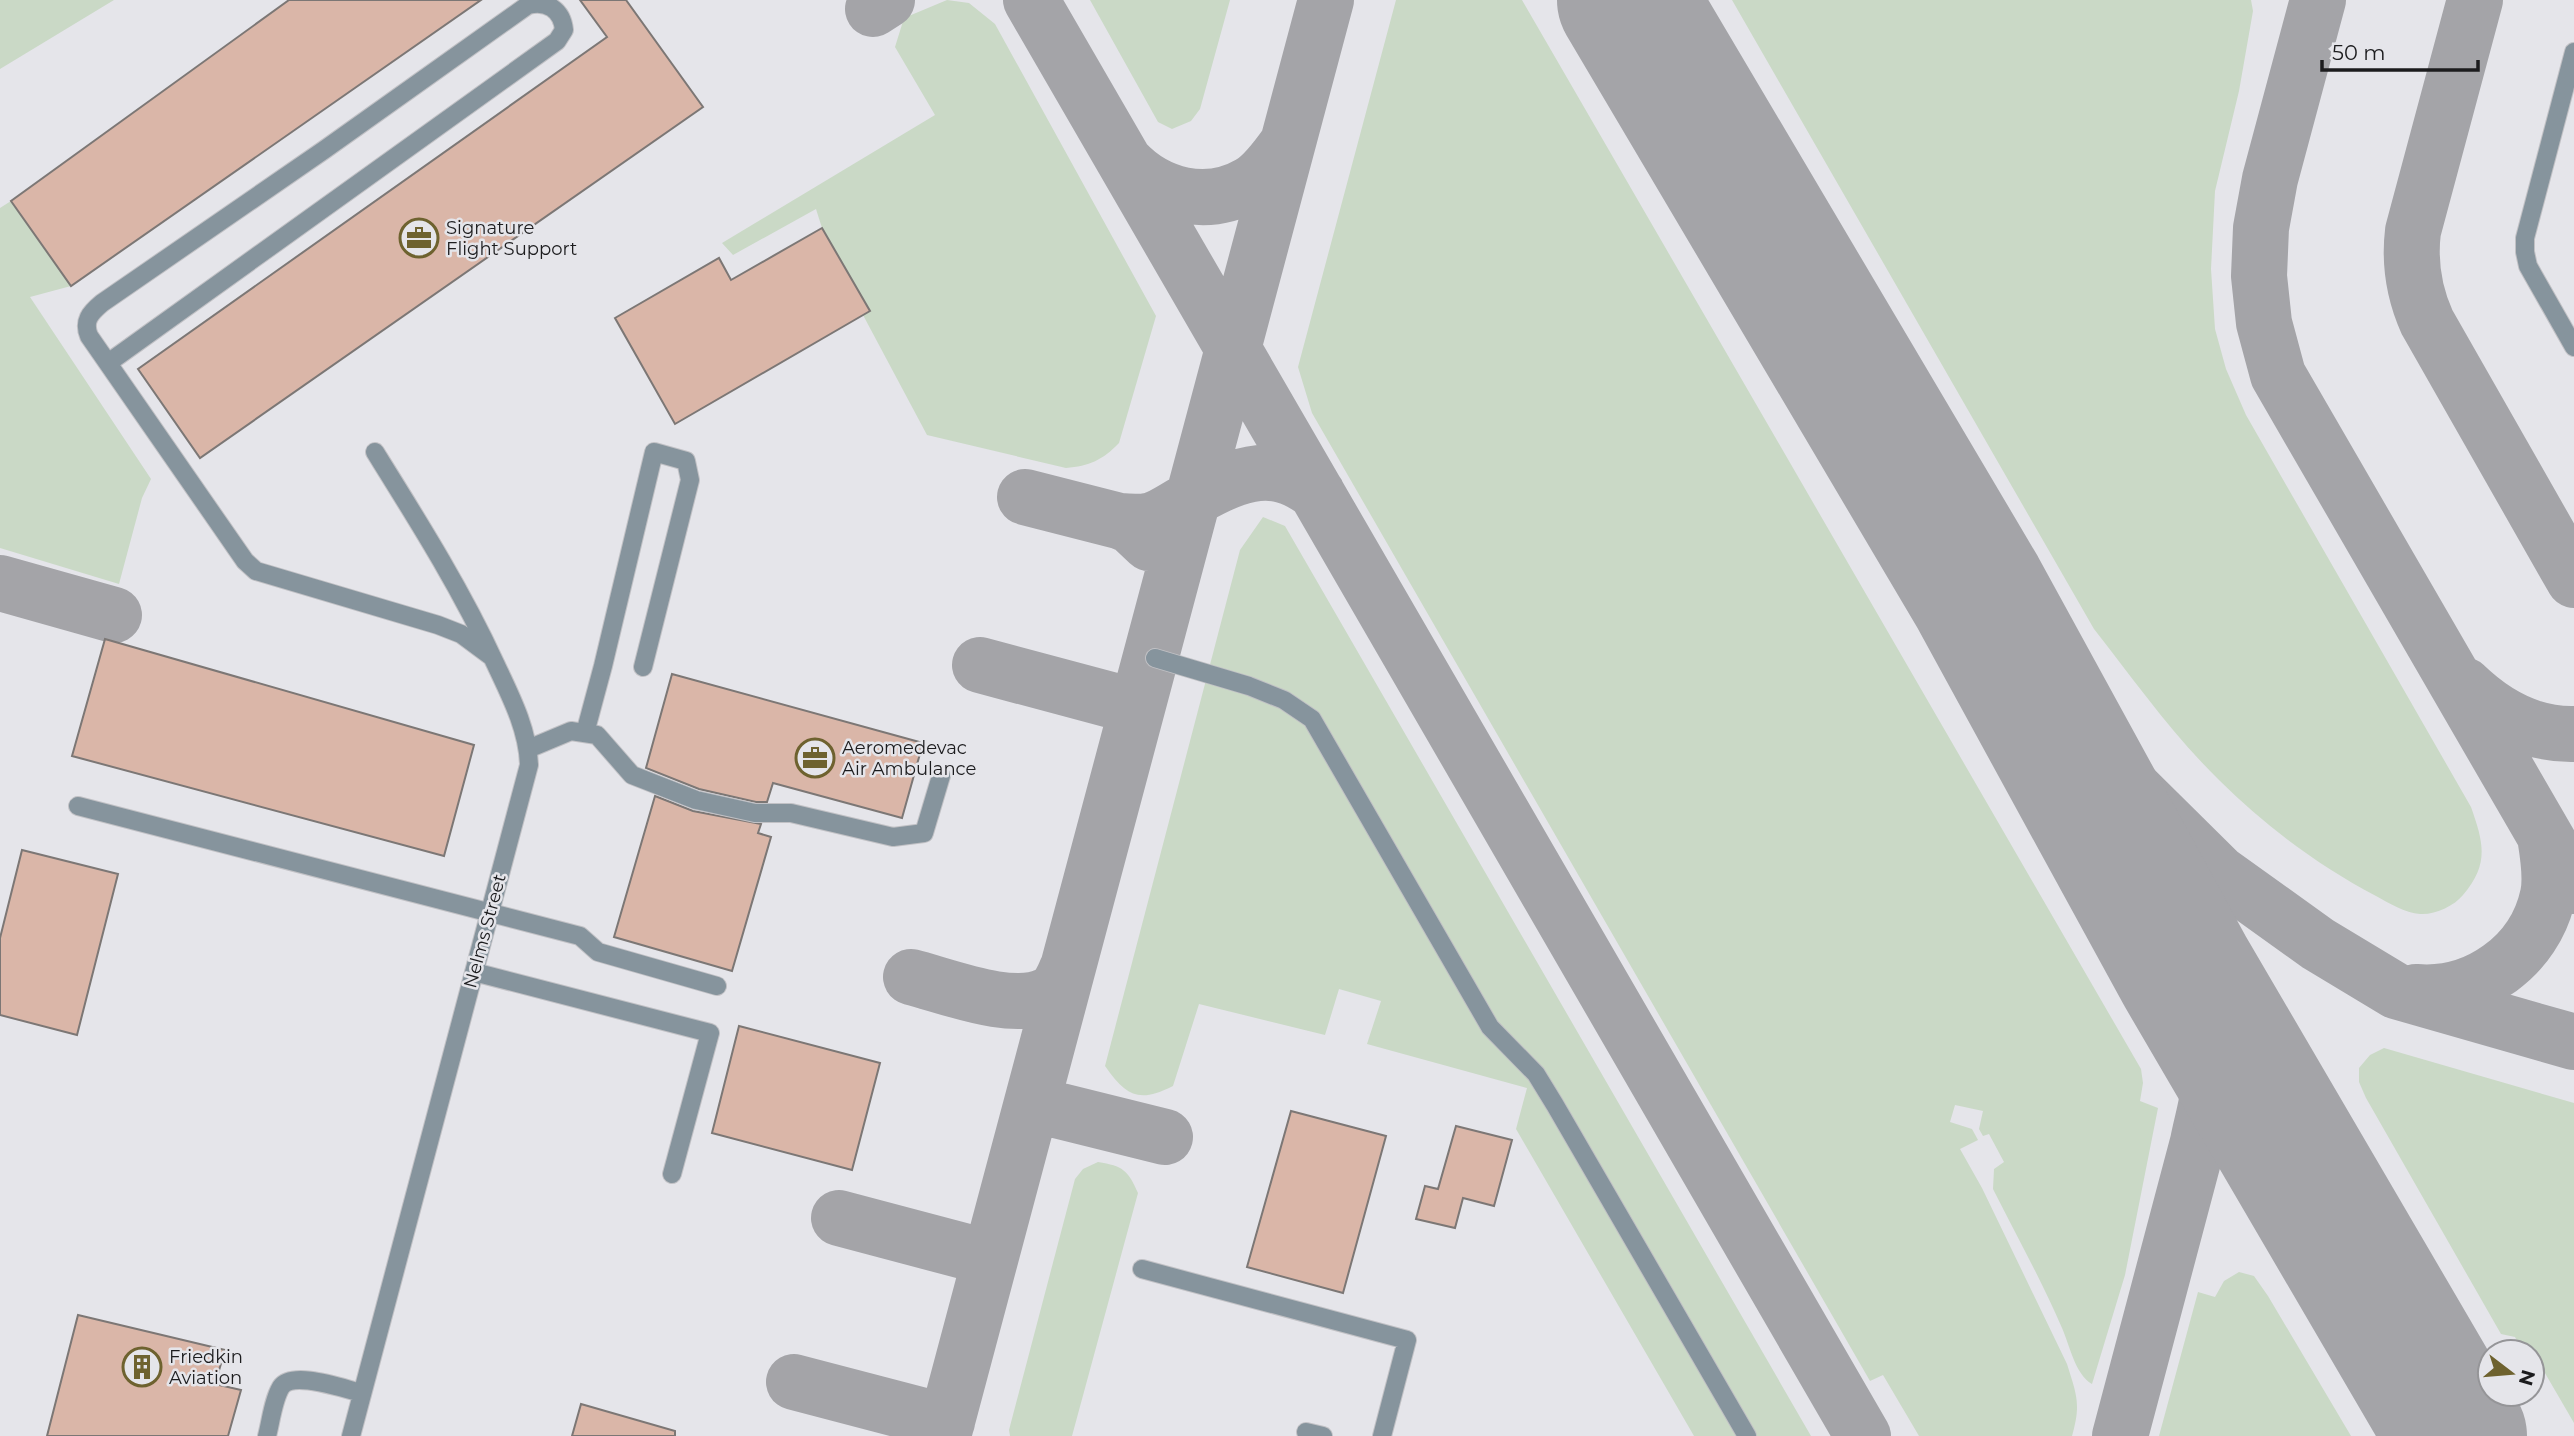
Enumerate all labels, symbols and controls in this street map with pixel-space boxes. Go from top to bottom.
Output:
scale bar [2322,28,2478,72]
text: 50 m [2332,40,2386,65]
office icon: Signature Flight Support [398,217,440,259]
place label: Signature Flight Support [446,217,577,260]
office icon: Aeromedevac Air Ambulance [794,737,836,779]
place label: Aeromedevac Air Ambulance [842,737,977,780]
street label: Nelms Street [459,871,511,991]
north arrow [2476,1338,2546,1408]
building icon: Friedkin Aviation [121,1346,163,1388]
place label: Friedkin Aviation [169,1346,243,1389]
text: N [2514,1367,2540,1388]

